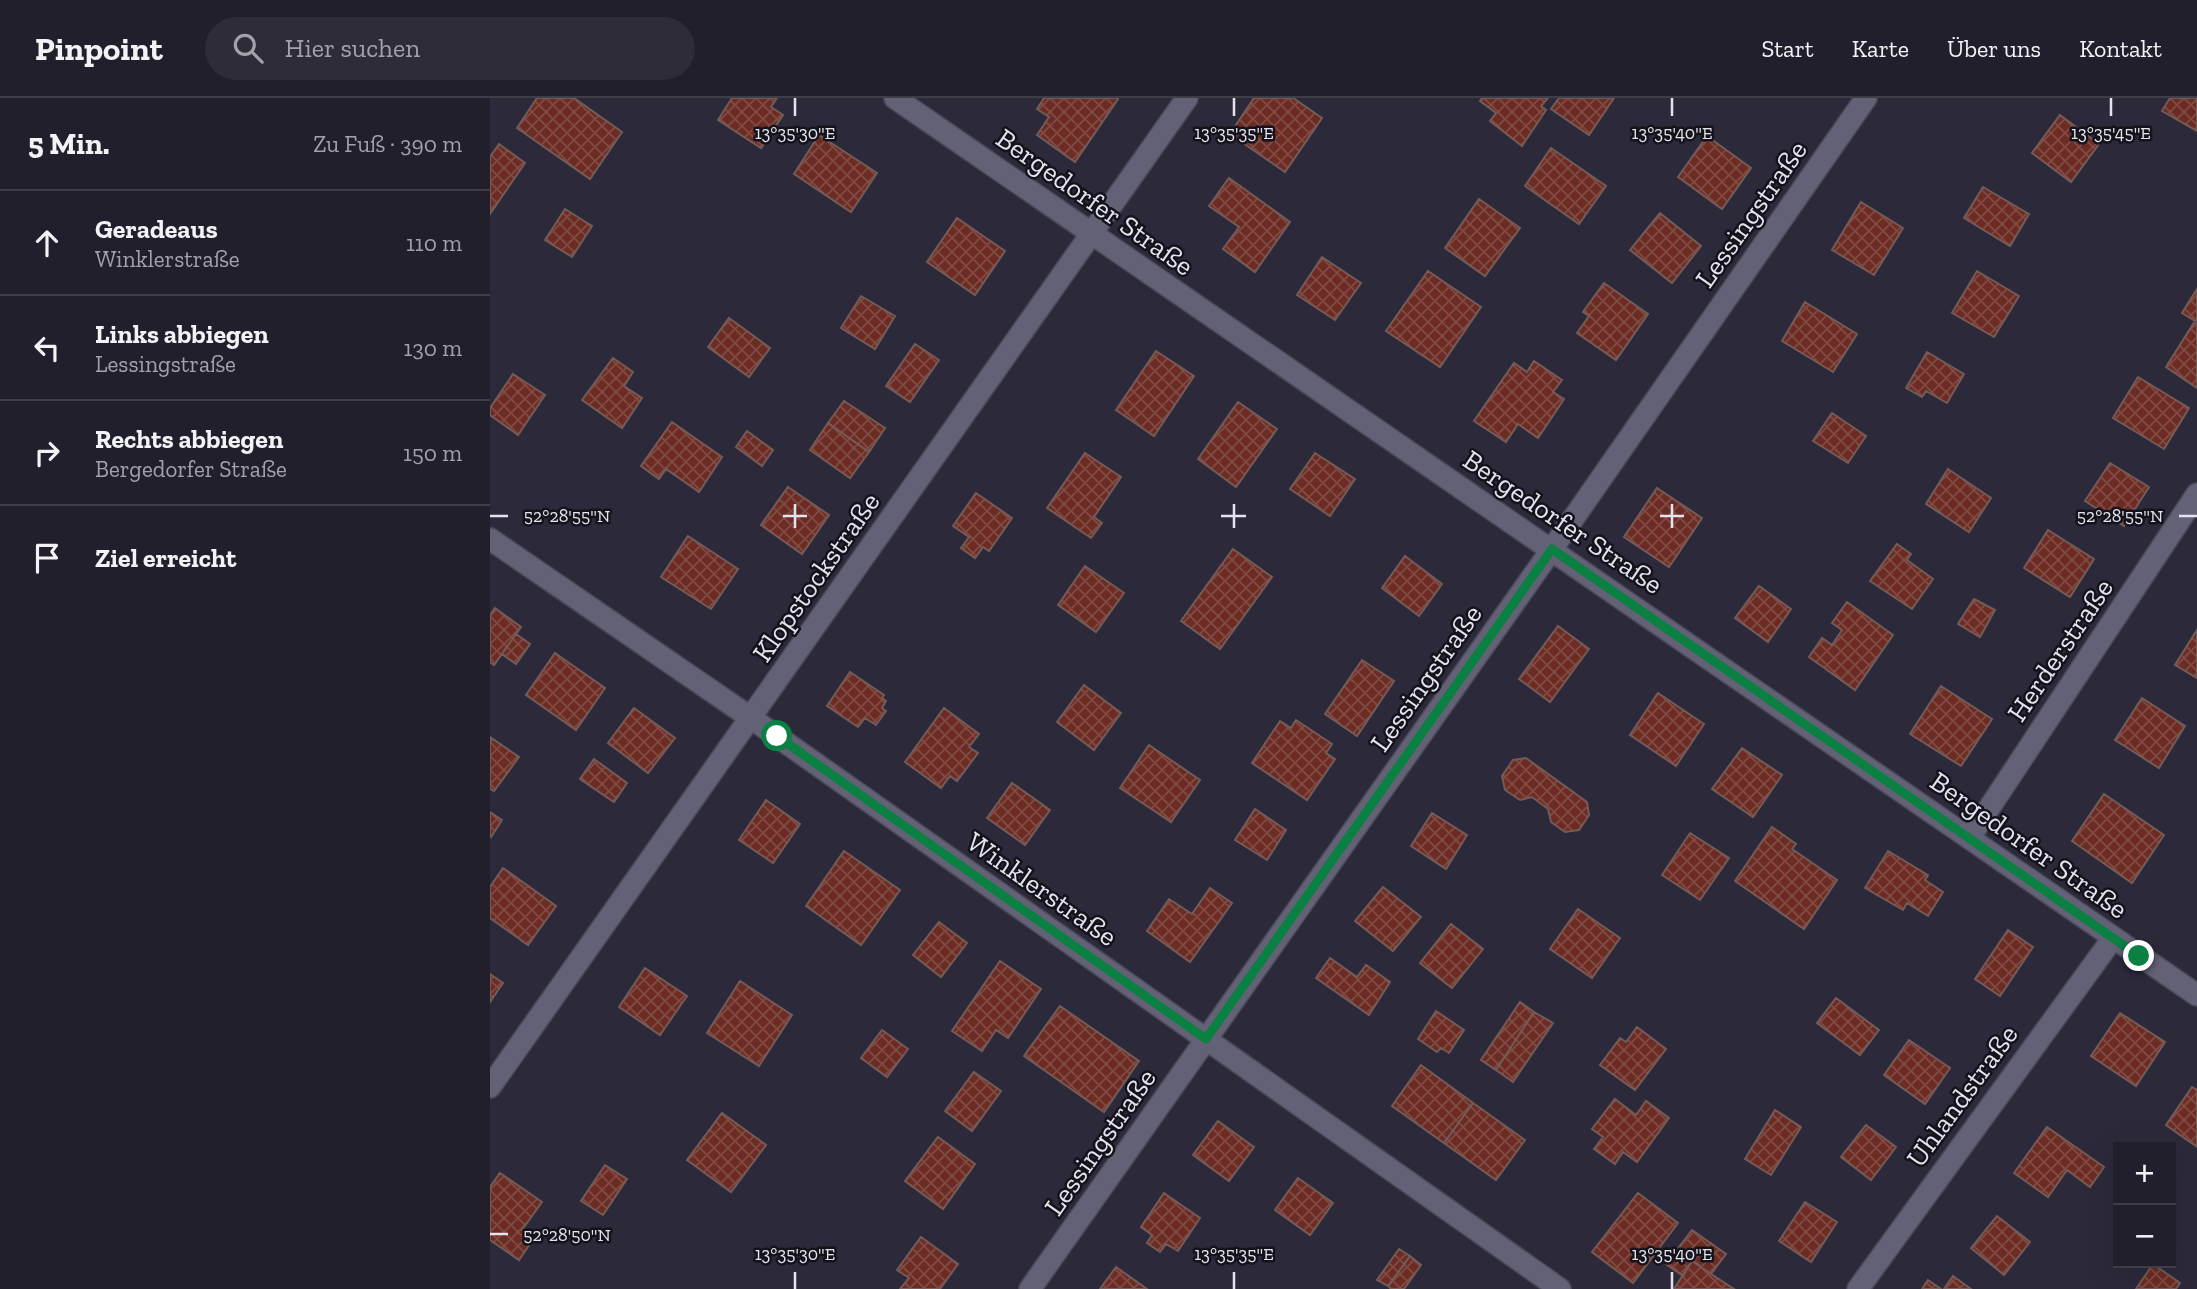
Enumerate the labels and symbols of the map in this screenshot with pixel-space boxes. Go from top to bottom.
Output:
text: 13°35'30"E [755,122,835,144]
street label: Bergedorfer Straße [990,122,1200,282]
text: 13°35'35"E [1194,122,1274,144]
text: 13°35'40"E [1632,122,1712,144]
text: 13°35'45"E [2071,122,2151,144]
street label: Lessingstraße [1688,134,1814,294]
street label: Bergedorfer Straße [1457,443,1669,601]
street label: Klopstockstraße [745,486,887,668]
text: 52°28'55"N [524,505,610,527]
text: 52°28'55"N [2077,505,2163,527]
street label: Herderstraße [2000,572,2120,728]
street label: Lessingstraße [1363,598,1489,758]
route start [761,720,792,751]
street label: Bergedorfer Straße [1924,765,2134,925]
street label: Winklerstraße [961,825,1123,953]
route end [2123,940,2154,971]
street label: Uhlandstraße [1899,1019,2025,1173]
street label: Lessingstraße [1037,1062,1163,1222]
text: 52°28'50"N [523,1224,611,1246]
text: 13°35'30"E [755,1243,835,1265]
text: 13°35'35"E [1194,1243,1274,1265]
text: 13°35'40"E [1632,1243,1712,1265]

